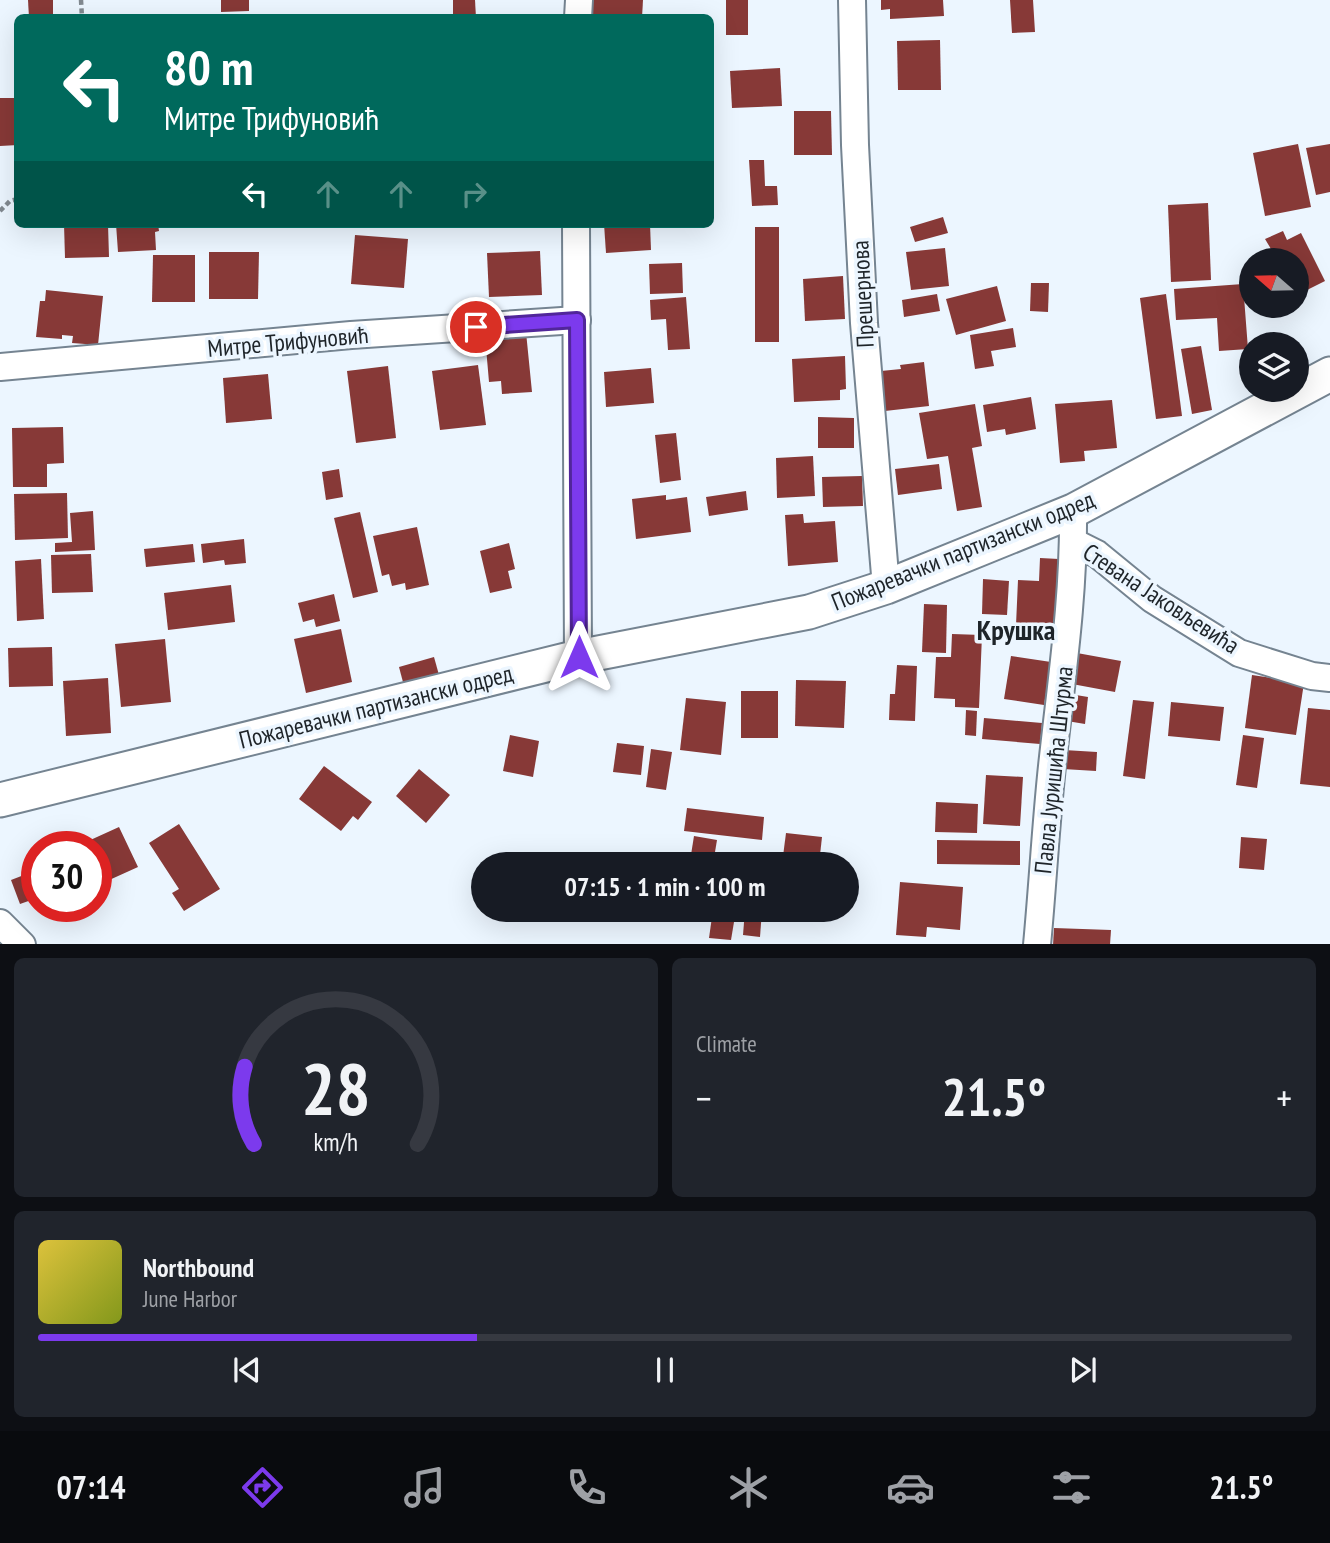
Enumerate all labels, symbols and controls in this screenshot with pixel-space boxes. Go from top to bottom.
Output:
text: 80 m [164,35,253,99]
icon: left [49,42,140,133]
text: Митре Трифуновић [164,97,379,139]
icon: left [236,175,274,213]
icon: ahead [309,175,347,213]
icon: ahead [382,175,420,213]
icon: right [455,175,493,213]
street label: Прешернова [844,239,881,349]
north arrow [1239,248,1309,318]
map controls [1239,248,1309,402]
pin [446,297,506,357]
icon: arrive [457,308,495,346]
street label: Митре Трифуновић [206,319,370,364]
button: layers [1239,332,1309,402]
street label: Пожаревачки партизански одред [827,483,1099,618]
street label: Стевана Јаковљевића [1077,536,1245,661]
district label: Крушка [977,611,1055,648]
position arrow [542,620,616,694]
street label: Пожаревачки партизански одред [236,657,516,756]
street label: Павла Јуришића Штурма [1027,665,1080,875]
speed limit sign: 30 [21,831,112,922]
text: 07:15 · 1 min · 100 m [565,870,765,903]
text: Climate [696,1029,757,1058]
text: 28 [301,1040,371,1134]
text: 21.5° [942,1063,1046,1130]
text: − [696,1073,712,1122]
text: + [1276,1073,1292,1122]
text: km/h [314,1125,358,1157]
text: Northbound [143,1251,254,1284]
text: June Harbor [143,1284,237,1313]
icon: previous [228,1351,266,1389]
icon: pause [646,1351,684,1389]
icon: next [1064,1351,1102,1389]
icon: directions [238,1463,287,1512]
icon: music [400,1463,449,1512]
icon: phone [562,1463,611,1512]
icon: climate [724,1463,773,1512]
icon: car [886,1463,935,1512]
icon: filters [1047,1463,1096,1512]
text: 07:14 [56,1466,126,1508]
text: 21.5° [1209,1466,1274,1508]

